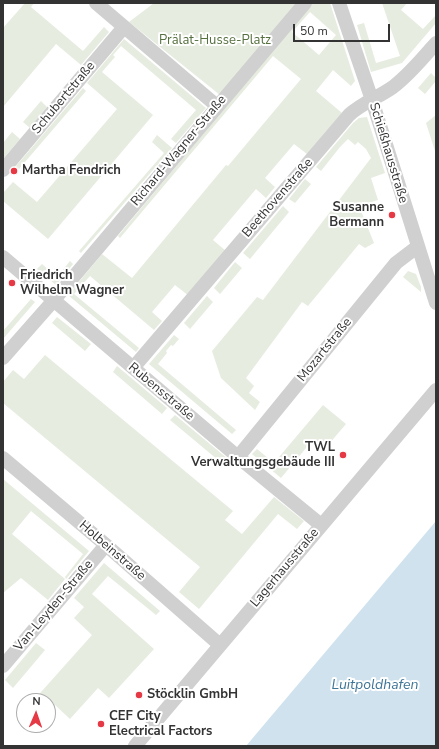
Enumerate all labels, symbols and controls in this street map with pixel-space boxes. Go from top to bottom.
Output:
scale bar [295,16,392,42]
text: 50 m [300,23,328,39]
park label: Prälat-Husse-Platz [159,33,271,49]
street label: Schubertstraße [29,59,99,137]
street label: Richard-Wagner-Straße [128,92,230,210]
street label: Schießhausstraße [365,101,411,205]
street label: Beethovenstraße [239,155,317,241]
place label: Martha Fendrich [22,163,121,179]
marker: Martha Fendrich [9,166,19,176]
place label: Susanne Bermann [329,200,384,231]
marker: Susanne Bermann [387,210,397,220]
place label: Friedrich Wilhelm Wagner [20,268,124,299]
marker: Friedrich Wilhelm Wagner [7,278,17,288]
street label: Mozartstraße [294,315,356,385]
street label: Rubensstraße [125,360,197,424]
place label: TWL Verwaltungsgebäude III [191,440,335,471]
marker: TWL Verwaltungsgebäude III [338,450,348,460]
street label: Holbeinstraße [76,518,148,584]
street label: Lagerhausstraße [248,525,322,611]
street label: Van-Leyden-Straße [11,557,97,655]
water label: Luitpoldhafen [332,678,418,694]
place label: Stöcklin GmbH [147,687,238,703]
marker: Stöcklin GmbH [134,690,144,700]
north arrow [16,693,56,733]
text: N [32,694,41,709]
place label: CEF City Electrical Factors [109,709,212,740]
marker: CEF City Electrical Factors [96,719,106,729]

